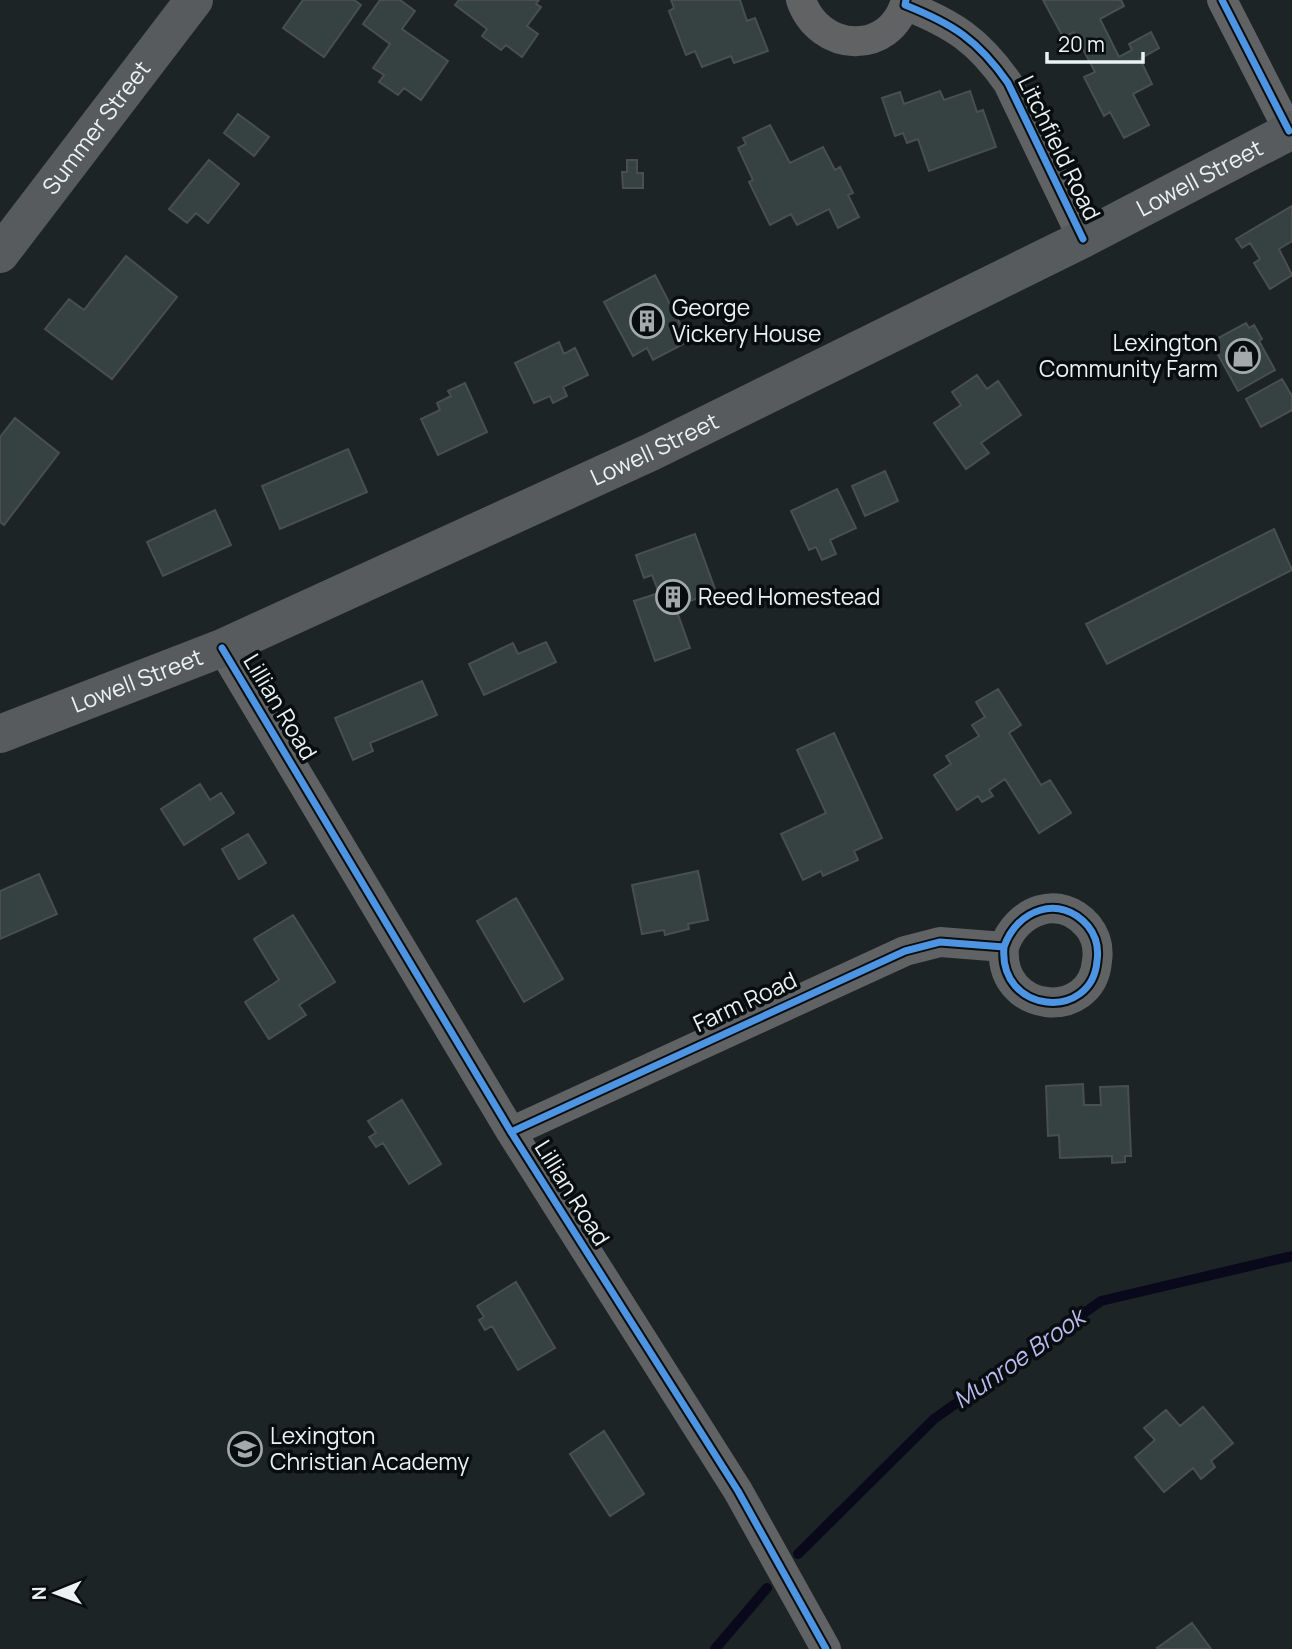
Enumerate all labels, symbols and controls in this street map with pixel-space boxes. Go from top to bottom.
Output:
scale bar [1047,21,1143,65]
text: 20 m [1058,30,1105,58]
street label: Summer Street [34,53,157,201]
street label: Litchfield Road [1011,70,1109,225]
street label: Lowell Street [1130,131,1268,223]
place label: George Vickery House [672,291,822,349]
building icon: George Vickery House [628,302,666,340]
place label: Lexington Community Farm [1039,326,1218,384]
shop icon: Lexington Community Farm [1224,337,1262,375]
street label: Lowell Street [585,404,724,493]
building icon: Reed Homestead [654,578,692,616]
place label: Reed Homestead [698,580,880,612]
street label: Lowell Street [66,640,207,720]
street label: Lillian Road [237,647,325,766]
street label: Farm Road [688,963,802,1039]
street label: Lillian Road [528,1134,618,1251]
water label: Munroe Brook [946,1298,1093,1415]
place label: Lexington Christian Academy [270,1419,469,1477]
school or university icon: Lexington Christian Academy [226,1430,264,1468]
north arrow [21,1558,91,1628]
text: N [26,1586,52,1600]

